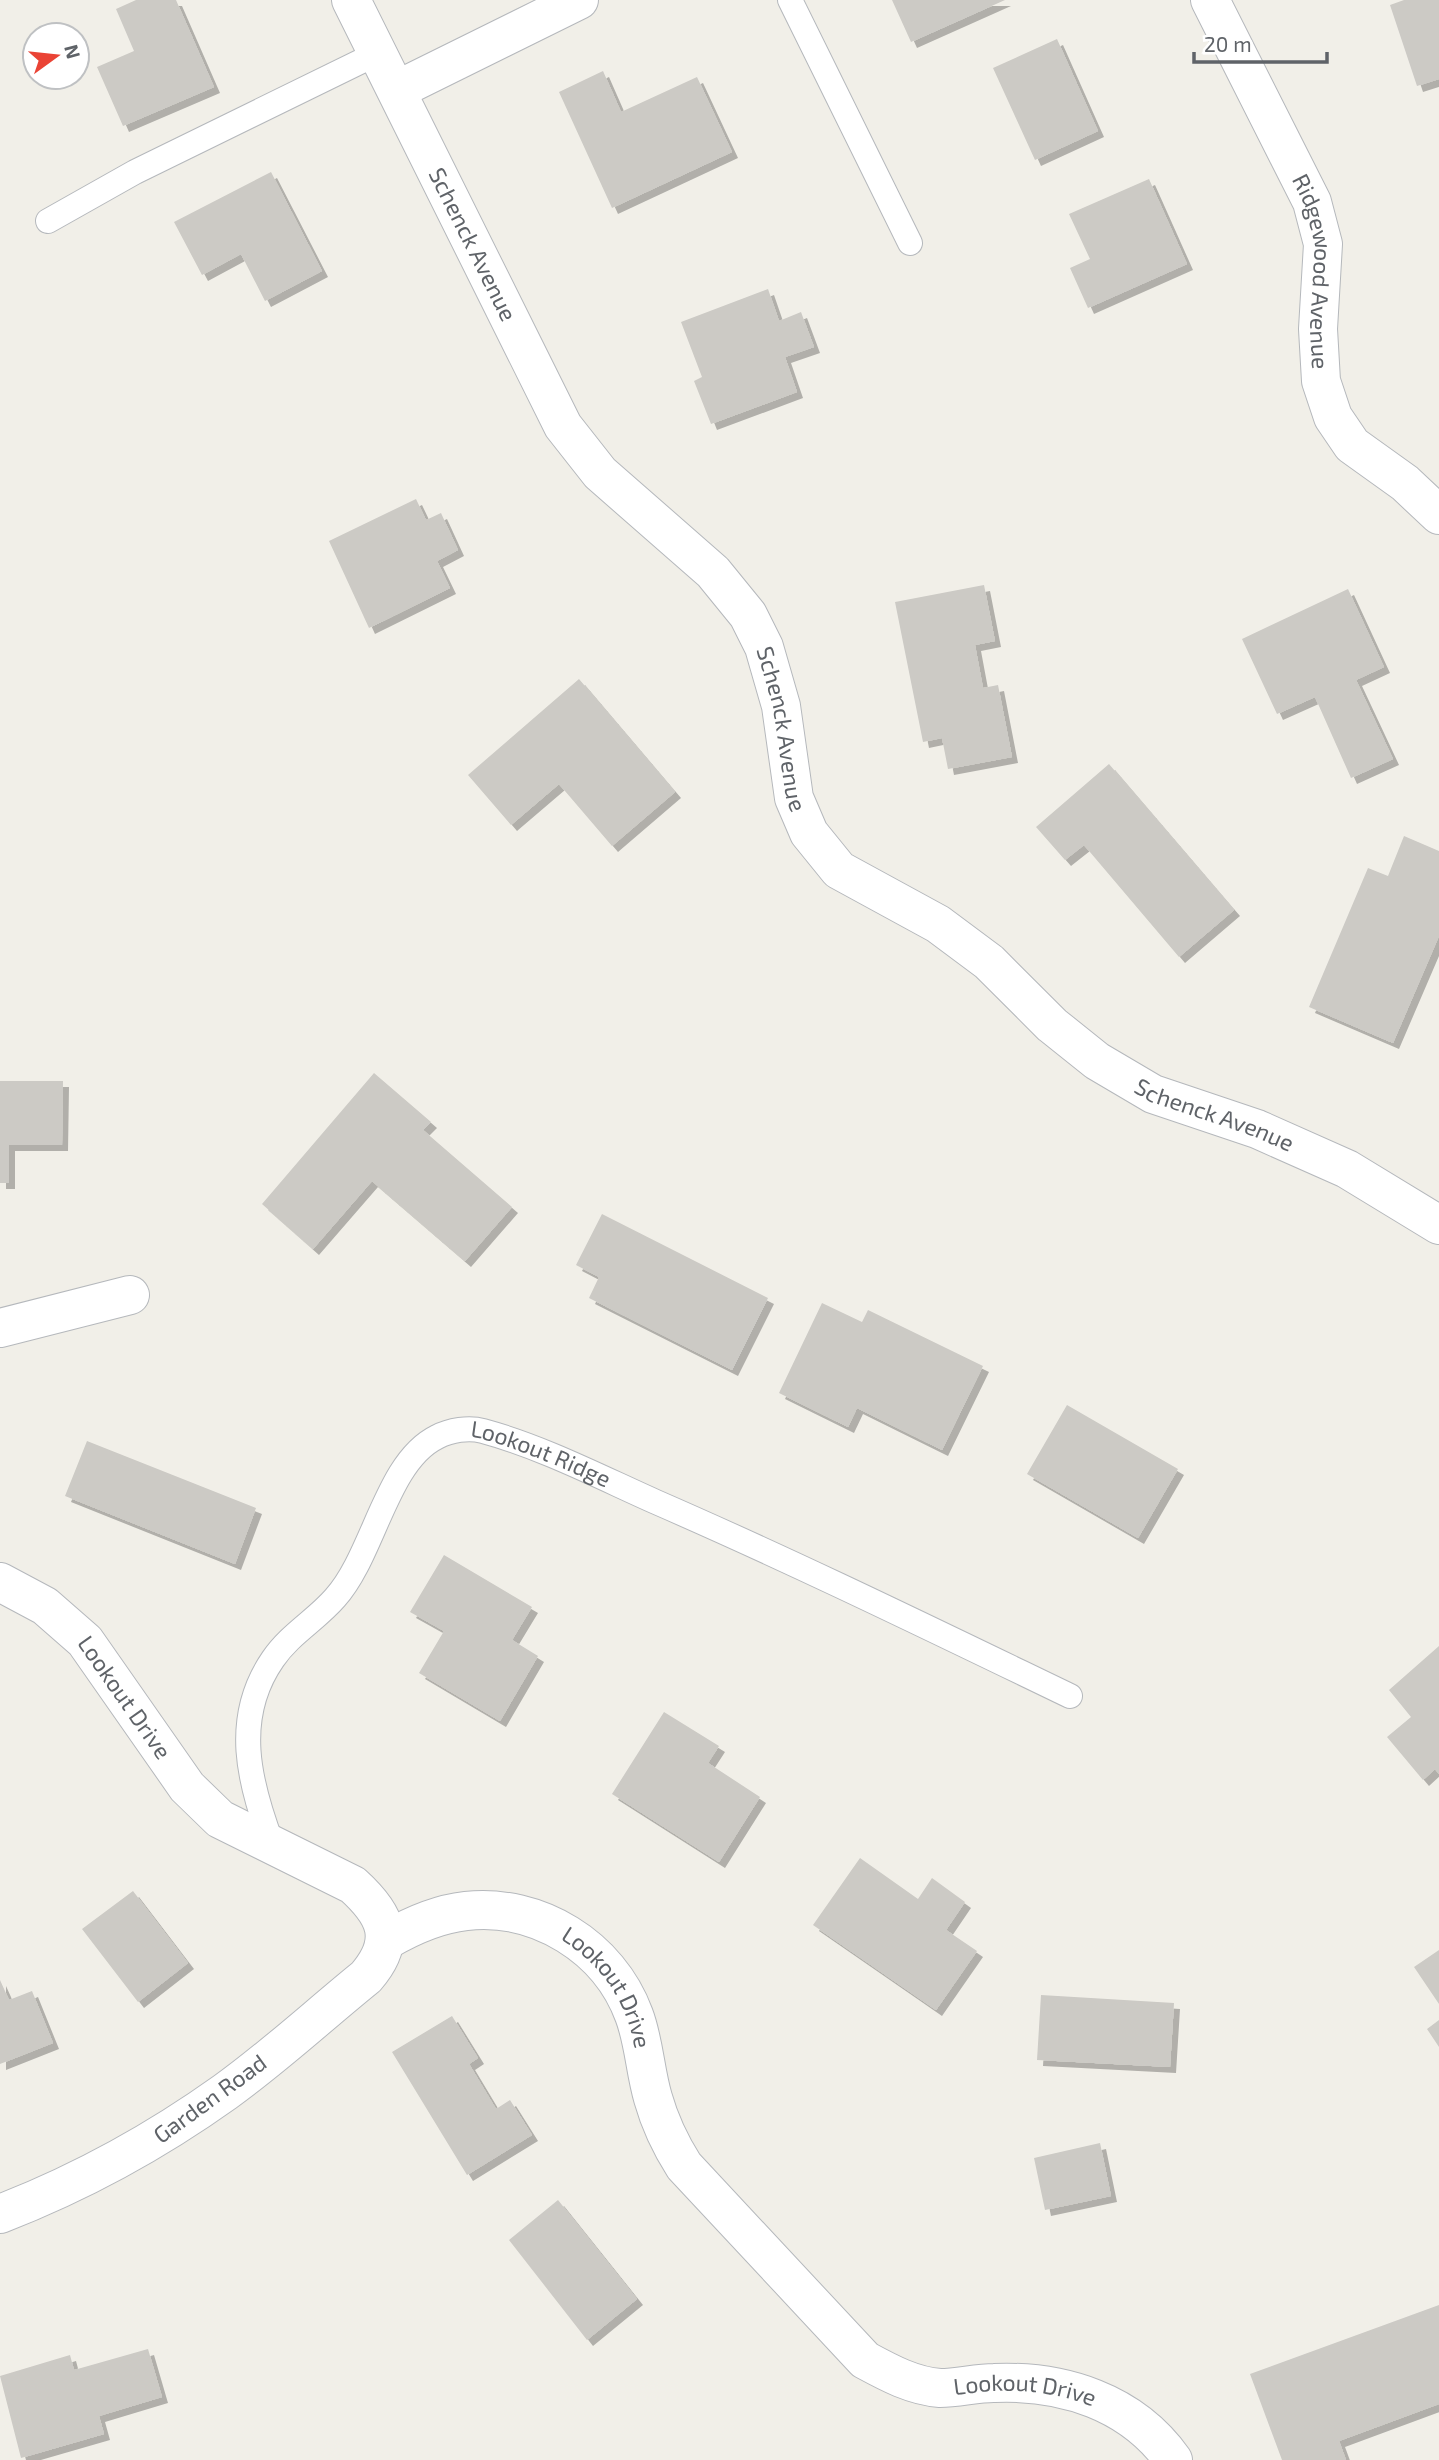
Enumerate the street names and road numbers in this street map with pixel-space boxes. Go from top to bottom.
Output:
street label: Schenck Avenue [424,163,523,325]
street label: Ridgewood Avenue [1287,169,1339,370]
street label: Schenck Avenue [752,643,813,815]
street label: Schenck Avenue [1130,1071,1299,1157]
street label: Lookout Ridge [469,1414,616,1492]
street label: Lookout Drive [73,1630,178,1764]
street label: Lookout Drive [557,1920,657,2050]
street label: Garden Road [147,2048,271,2149]
street label: Lookout Drive [952,2368,1101,2411]

